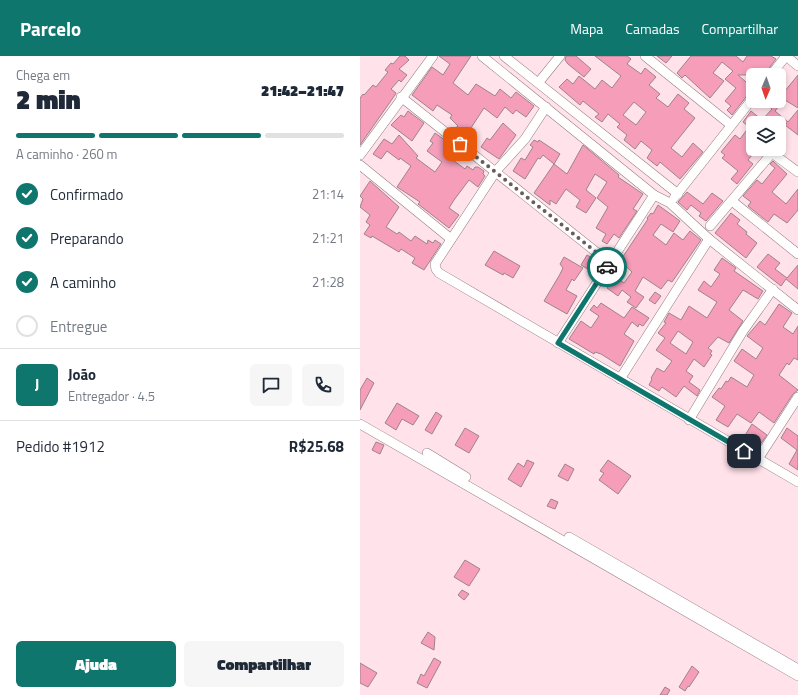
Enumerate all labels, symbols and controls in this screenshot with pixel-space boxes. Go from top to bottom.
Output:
text: Parcelo [20,14,81,43]
text: Mapa [570,18,603,39]
text: Camadas [625,18,680,39]
text: Compartilhar [702,18,778,39]
text: Chega em [16,65,70,85]
north arrow [746,68,786,108]
map controls [746,68,786,156]
text: 21:42–21:47 [261,79,344,102]
text: 2 min [16,80,81,119]
button: layers [746,116,786,156]
pin [443,127,477,161]
icon: bag [449,133,471,155]
text: A caminho · 260 m [16,144,117,164]
icon: check [16,183,38,205]
text: Confirmado [50,183,123,206]
text: 21:14 [312,184,344,204]
icon: check [16,227,38,249]
text: Preparando [50,227,124,250]
text: 21:21 [312,228,344,248]
courier [587,247,627,287]
icon: car [596,256,618,278]
icon: check [16,271,38,293]
text: A caminho [50,271,116,294]
text: 21:28 [312,272,344,292]
text: Entregue [50,315,107,338]
text: João [68,363,96,386]
button: chat [250,364,292,406]
button: phone [302,364,344,406]
text: J [35,373,39,396]
text: Entregador · 4.5 [68,386,155,406]
pin [727,434,761,468]
text: Pedido #1912 [16,435,105,458]
text: R$25.68 [289,435,344,458]
icon: home [733,440,755,462]
button: Ajuda [16,641,176,687]
button: Compartilhar [184,641,344,687]

